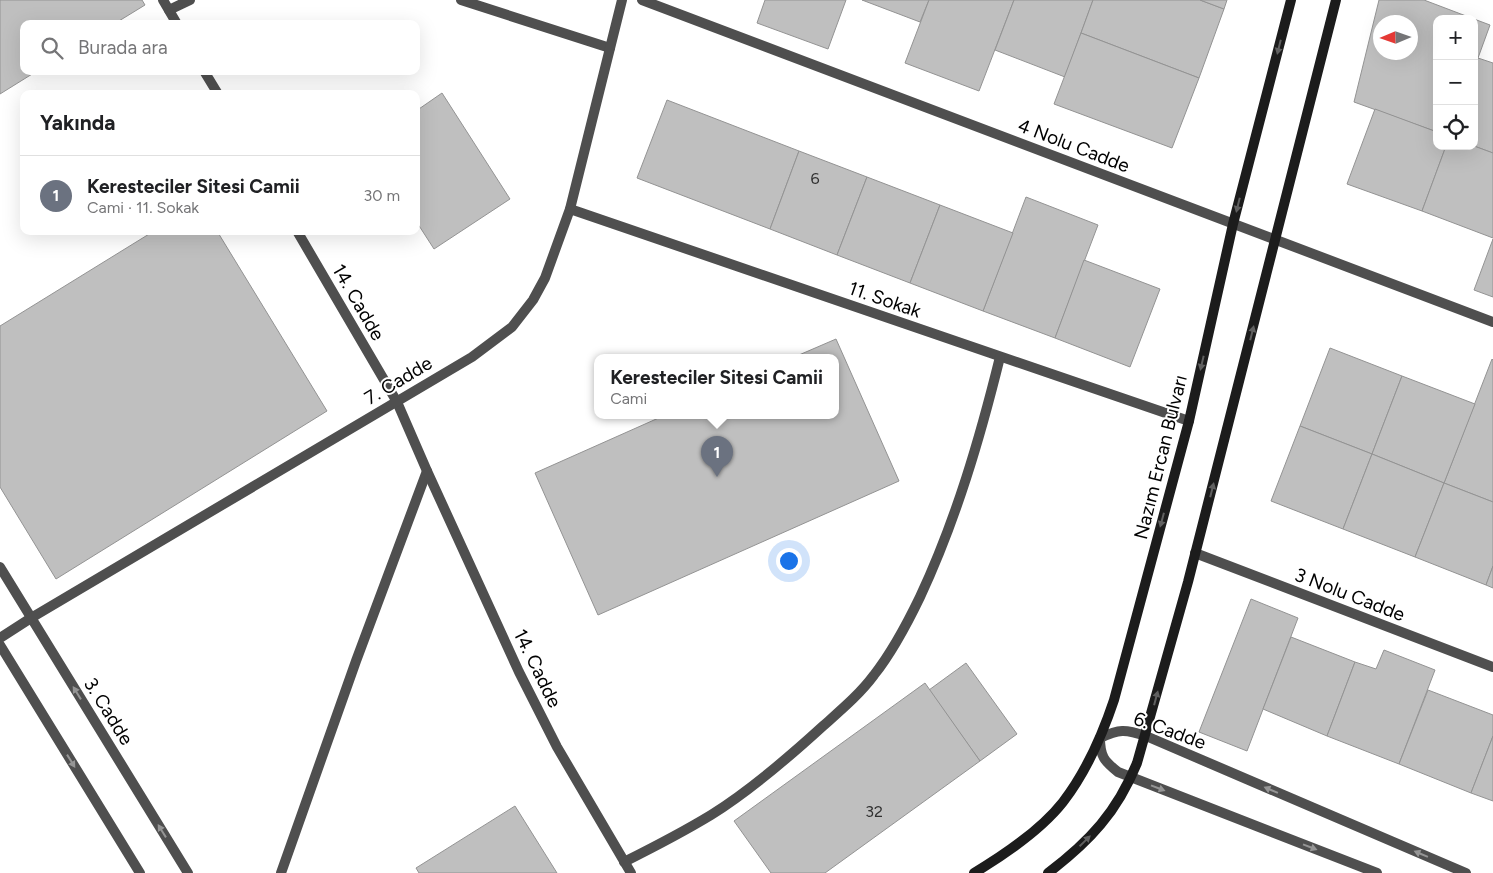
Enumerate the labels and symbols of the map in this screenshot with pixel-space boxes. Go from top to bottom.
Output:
north arrow [1373,15,1418,60]
one-way arrow [1275,40,1283,55]
street label: 4 Nolu Cadde [1015,114,1133,177]
house number: 6 [810,169,820,188]
one-way arrow [1234,197,1242,212]
street label: 14. Cadde [328,260,390,345]
street label: 11. Sokak [846,276,925,323]
one-way arrow [1248,326,1256,341]
street label: 7. Cadde [360,351,436,410]
one-way arrow [1198,355,1206,370]
street label: Nazım Ercan Bulvarı [1129,373,1192,542]
pin: 1 [701,436,733,477]
one-way arrow [1208,483,1216,498]
one-way arrow [1158,513,1166,528]
your location [776,548,802,574]
street label: 3 Nolu Cadde [1291,563,1408,626]
street label: 14. Cadde [509,625,566,711]
street label: 3. Cadde [79,673,138,749]
one-way arrow [73,687,82,700]
one-way arrow [1152,691,1160,706]
street label: 6. Cadde [1130,707,1209,754]
one-way arrow [67,755,76,768]
one-way arrow [1151,784,1166,792]
one-way arrow [1263,786,1278,794]
house number: 32 [865,802,883,821]
one-way arrow [158,825,167,838]
one-way arrow [1079,835,1091,847]
one-way arrow [1302,844,1317,851]
one-way arrow [1414,849,1428,857]

